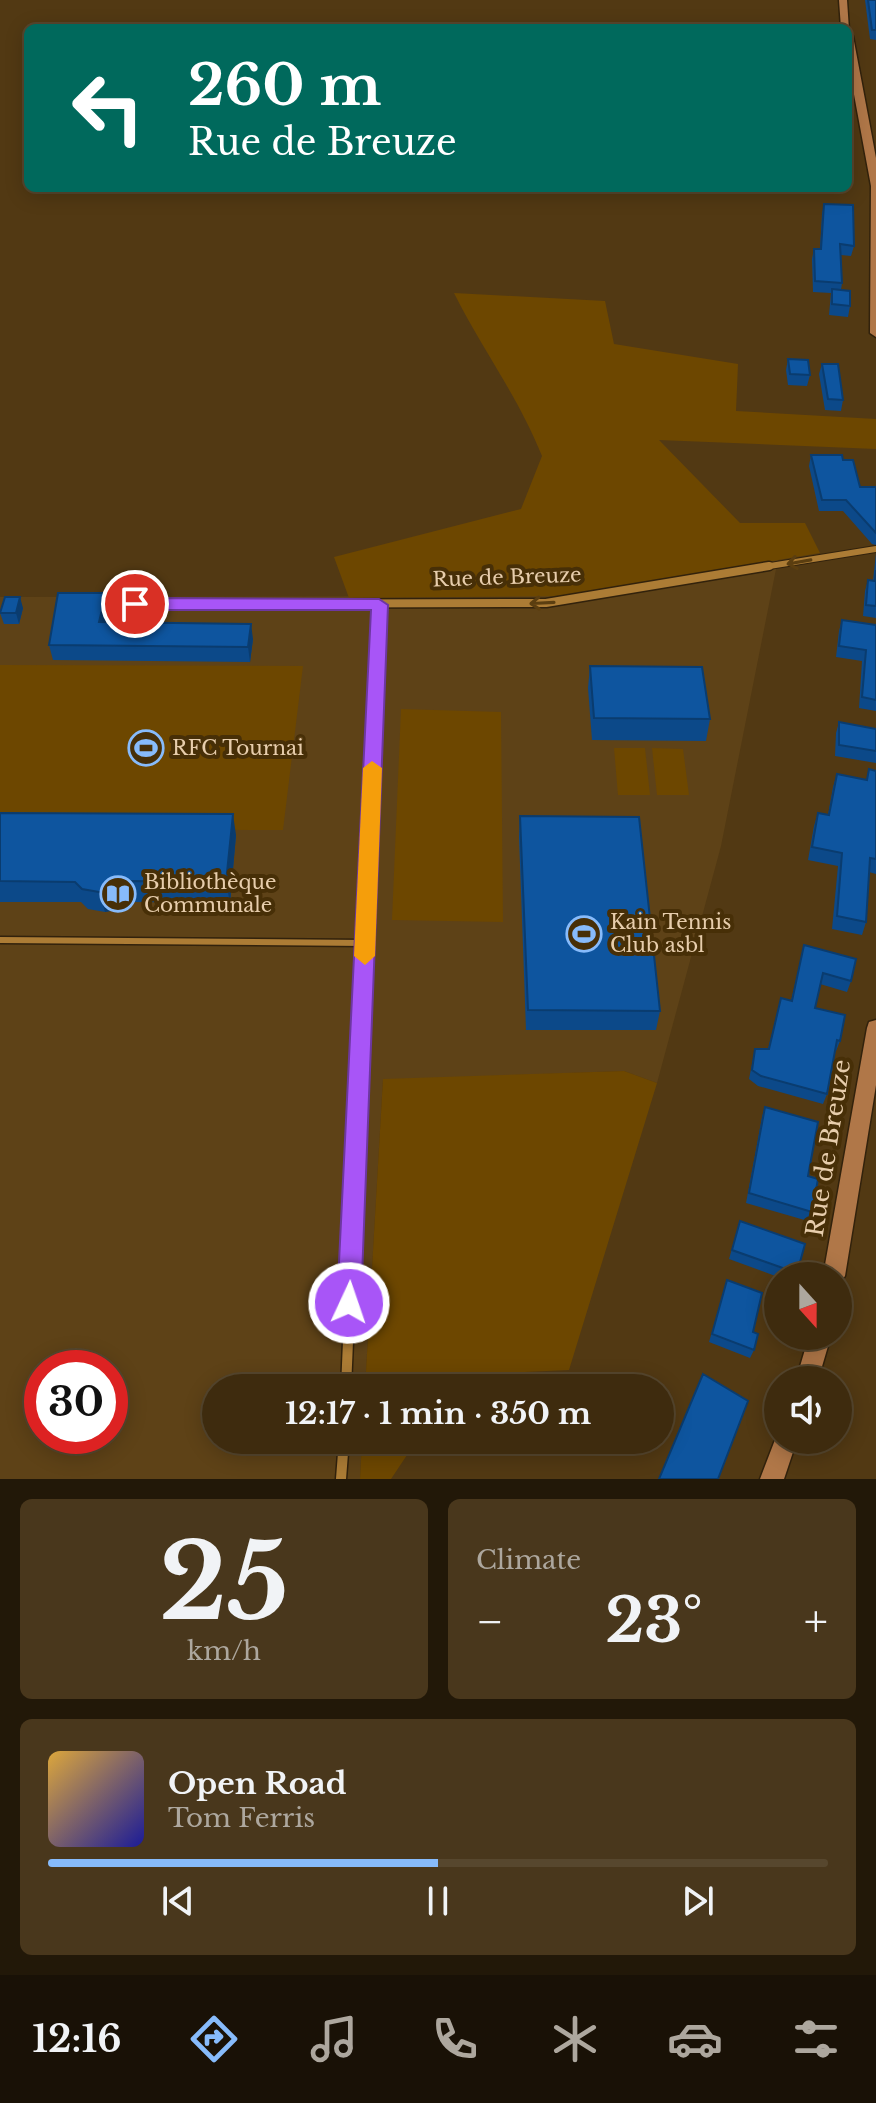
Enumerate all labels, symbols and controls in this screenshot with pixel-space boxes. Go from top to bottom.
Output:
text: 260 m [188,51,381,120]
icon: left [56,56,160,160]
text: Rue de Breuze [188,120,457,165]
one-way arrow [787,555,812,570]
street label: Rue de Breuze [432,562,582,592]
pin [101,570,169,638]
icon: arrive [113,582,157,626]
one-way arrow [529,595,556,610]
sports icon: RFC Tournai [127,729,165,767]
place label: RFC Tournai [172,736,304,760]
place label: Bibliothèque Communale [144,870,276,917]
library icon: Bibliothèque Communale [99,875,137,913]
place label: Kain Tennis Club asbl [610,910,731,957]
sports icon: Kain Tennis Club asbl [565,915,603,953]
street label: Rue de Breuze [800,1057,856,1239]
position arrow [307,1261,391,1345]
north arrow [764,1262,852,1350]
map controls [764,1262,852,1454]
speed limit sign: 30 [24,1350,128,1454]
button: sound [764,1366,852,1454]
text: 12:17 · 1 min · 350 m [285,1395,591,1432]
text: 25 [159,1518,289,1647]
text: Climate [476,1544,581,1576]
text: 23° [605,1584,703,1658]
text: − [476,1594,504,1649]
text: + [804,1594,828,1649]
text: km/h [187,1635,261,1667]
text: Open Road [168,1765,347,1802]
text: Tom Ferris [168,1802,315,1834]
icon: previous [156,1879,200,1923]
icon: pause [416,1879,460,1923]
icon: next [676,1879,720,1923]
icon: directions [186,2011,242,2067]
icon: music [306,2011,362,2067]
icon: phone [427,2011,483,2067]
icon: climate [547,2011,603,2067]
icon: car [667,2011,723,2067]
icon: filters [788,2011,844,2067]
text: 12:16 [32,2017,122,2062]

